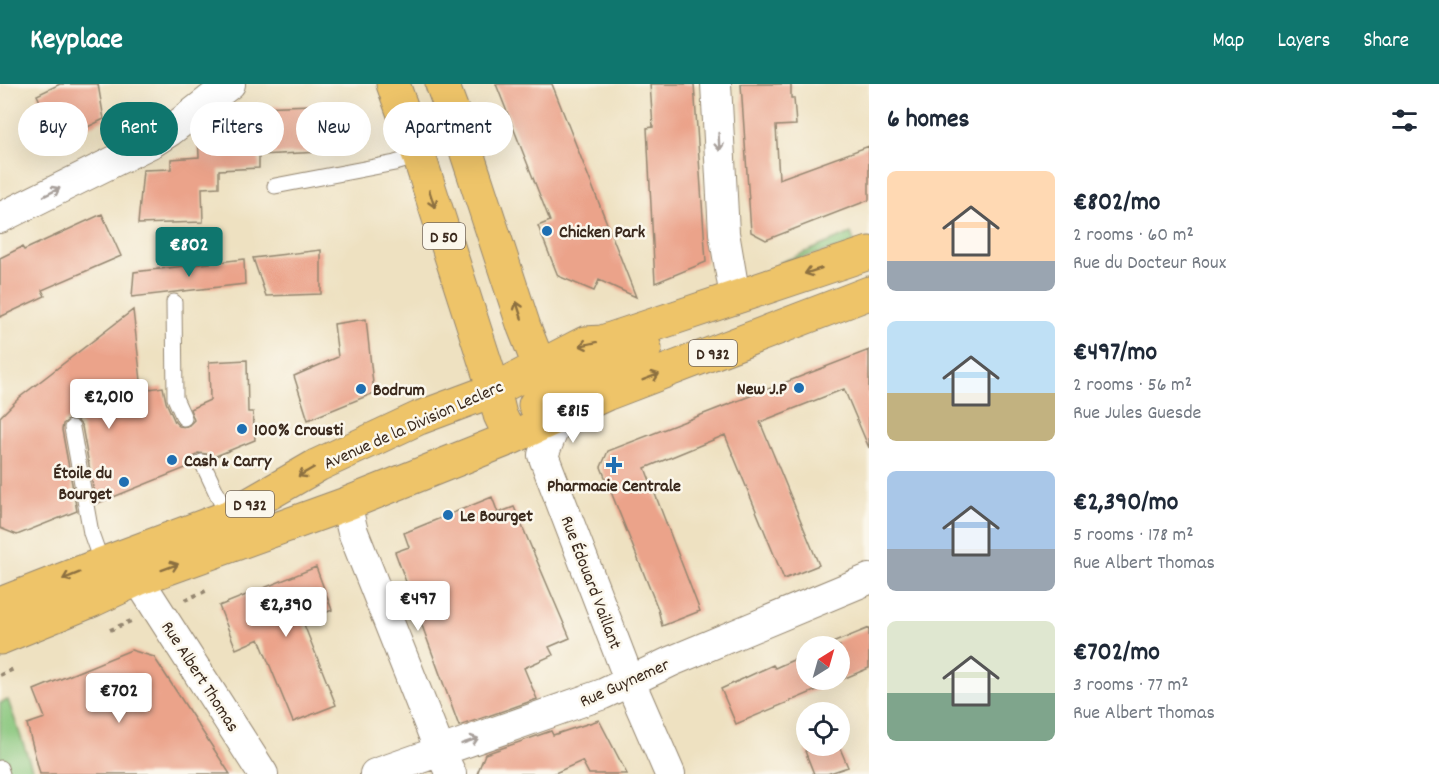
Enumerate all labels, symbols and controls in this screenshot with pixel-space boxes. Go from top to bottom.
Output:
text: Keyplace [30,22,123,62]
text: Map [1213,27,1244,57]
text: Layers [1277,27,1330,57]
text: Share [1363,27,1409,57]
chip: Buy [18,102,88,156]
chip: Rent [100,102,178,156]
chip: Filters [190,102,284,156]
chip: New [296,102,371,156]
chip: Apartment [383,102,513,156]
text: 6 homes [887,102,969,139]
icon: filters [1388,104,1421,137]
one-way arrow [713,132,724,152]
text: €802/mo [1073,185,1160,222]
one-way arrow [43,186,61,197]
one-way arrow [428,189,439,208]
icon: home [935,195,1007,267]
place label: Chicken Park [559,221,646,246]
text: 2 rooms · 60 m² [1073,222,1194,250]
road number: D 50 [423,223,465,249]
marker: Chicken Park [540,224,554,238]
pin: €802 [153,227,225,278]
text: €802 [170,232,208,260]
text: Rue du Docteur Roux [1073,250,1226,278]
one-way arrow [804,266,823,277]
one-way arrow [512,301,523,320]
text: €497/mo [1073,335,1157,372]
one-way arrow [579,339,598,350]
road number: D 932 [689,340,737,366]
icon: home [935,345,1007,417]
one-way arrow [641,371,660,382]
text: 2 rooms · 56 m² [1073,372,1192,400]
street label: Avenue de la Division Leclerc [320,375,508,477]
place label: New J.P [737,378,787,403]
pin: €2,010 [60,379,158,430]
place label: Bodrum [373,379,425,404]
marker: New J.P [792,381,806,395]
marker: Bodrum [354,382,368,396]
text: €2,010 [84,384,134,412]
pin: €815 [537,393,609,444]
text: €815 [557,398,589,426]
text: Rue Jules Guesde [1073,400,1201,428]
place label: 100% Crousti [254,419,344,444]
marker: 100% Crousti [235,422,249,436]
place label: Cash & Carry [184,450,272,475]
marker: Cash & Carry [165,453,179,467]
marker: Pharmacie Centrale [607,458,621,472]
place label: Étoile du Bourget [53,462,112,508]
one-way arrow [298,467,315,479]
marker: Étoile du Bourget [117,475,131,489]
place label: Pharmacie Centrale [547,475,681,500]
text: €2,390/mo [1073,485,1178,522]
road number: D 932 [226,491,274,517]
icon: home [935,495,1007,567]
place label: Le Bourget [460,505,533,530]
marker: Le Bourget [441,508,455,522]
street label: Rue Édouard Vaillant [553,513,627,654]
text: 5 rooms · 178 m² [1073,522,1194,550]
text: Rue Albert Thomas [1073,550,1215,578]
one-way arrow [160,561,179,572]
one-way arrow [62,571,81,582]
pin: €497 [382,581,454,632]
text: €497 [400,586,436,614]
pin: €2,390 [237,587,335,638]
text: €2,390 [260,592,312,620]
street label: Rue Albert Thomas [154,617,244,738]
text: €702/mo [1073,635,1160,672]
north arrow [796,636,850,690]
map controls [796,636,850,756]
icon: home [935,645,1007,717]
street label: Rue Guynemer [576,653,674,715]
text: 3 rooms · 77 m² [1073,672,1189,700]
pin: €702 [83,673,155,724]
text: €702 [100,678,138,706]
text: Rue Albert Thomas [1073,700,1215,728]
button: locate [796,702,850,756]
one-way arrow [460,734,479,745]

